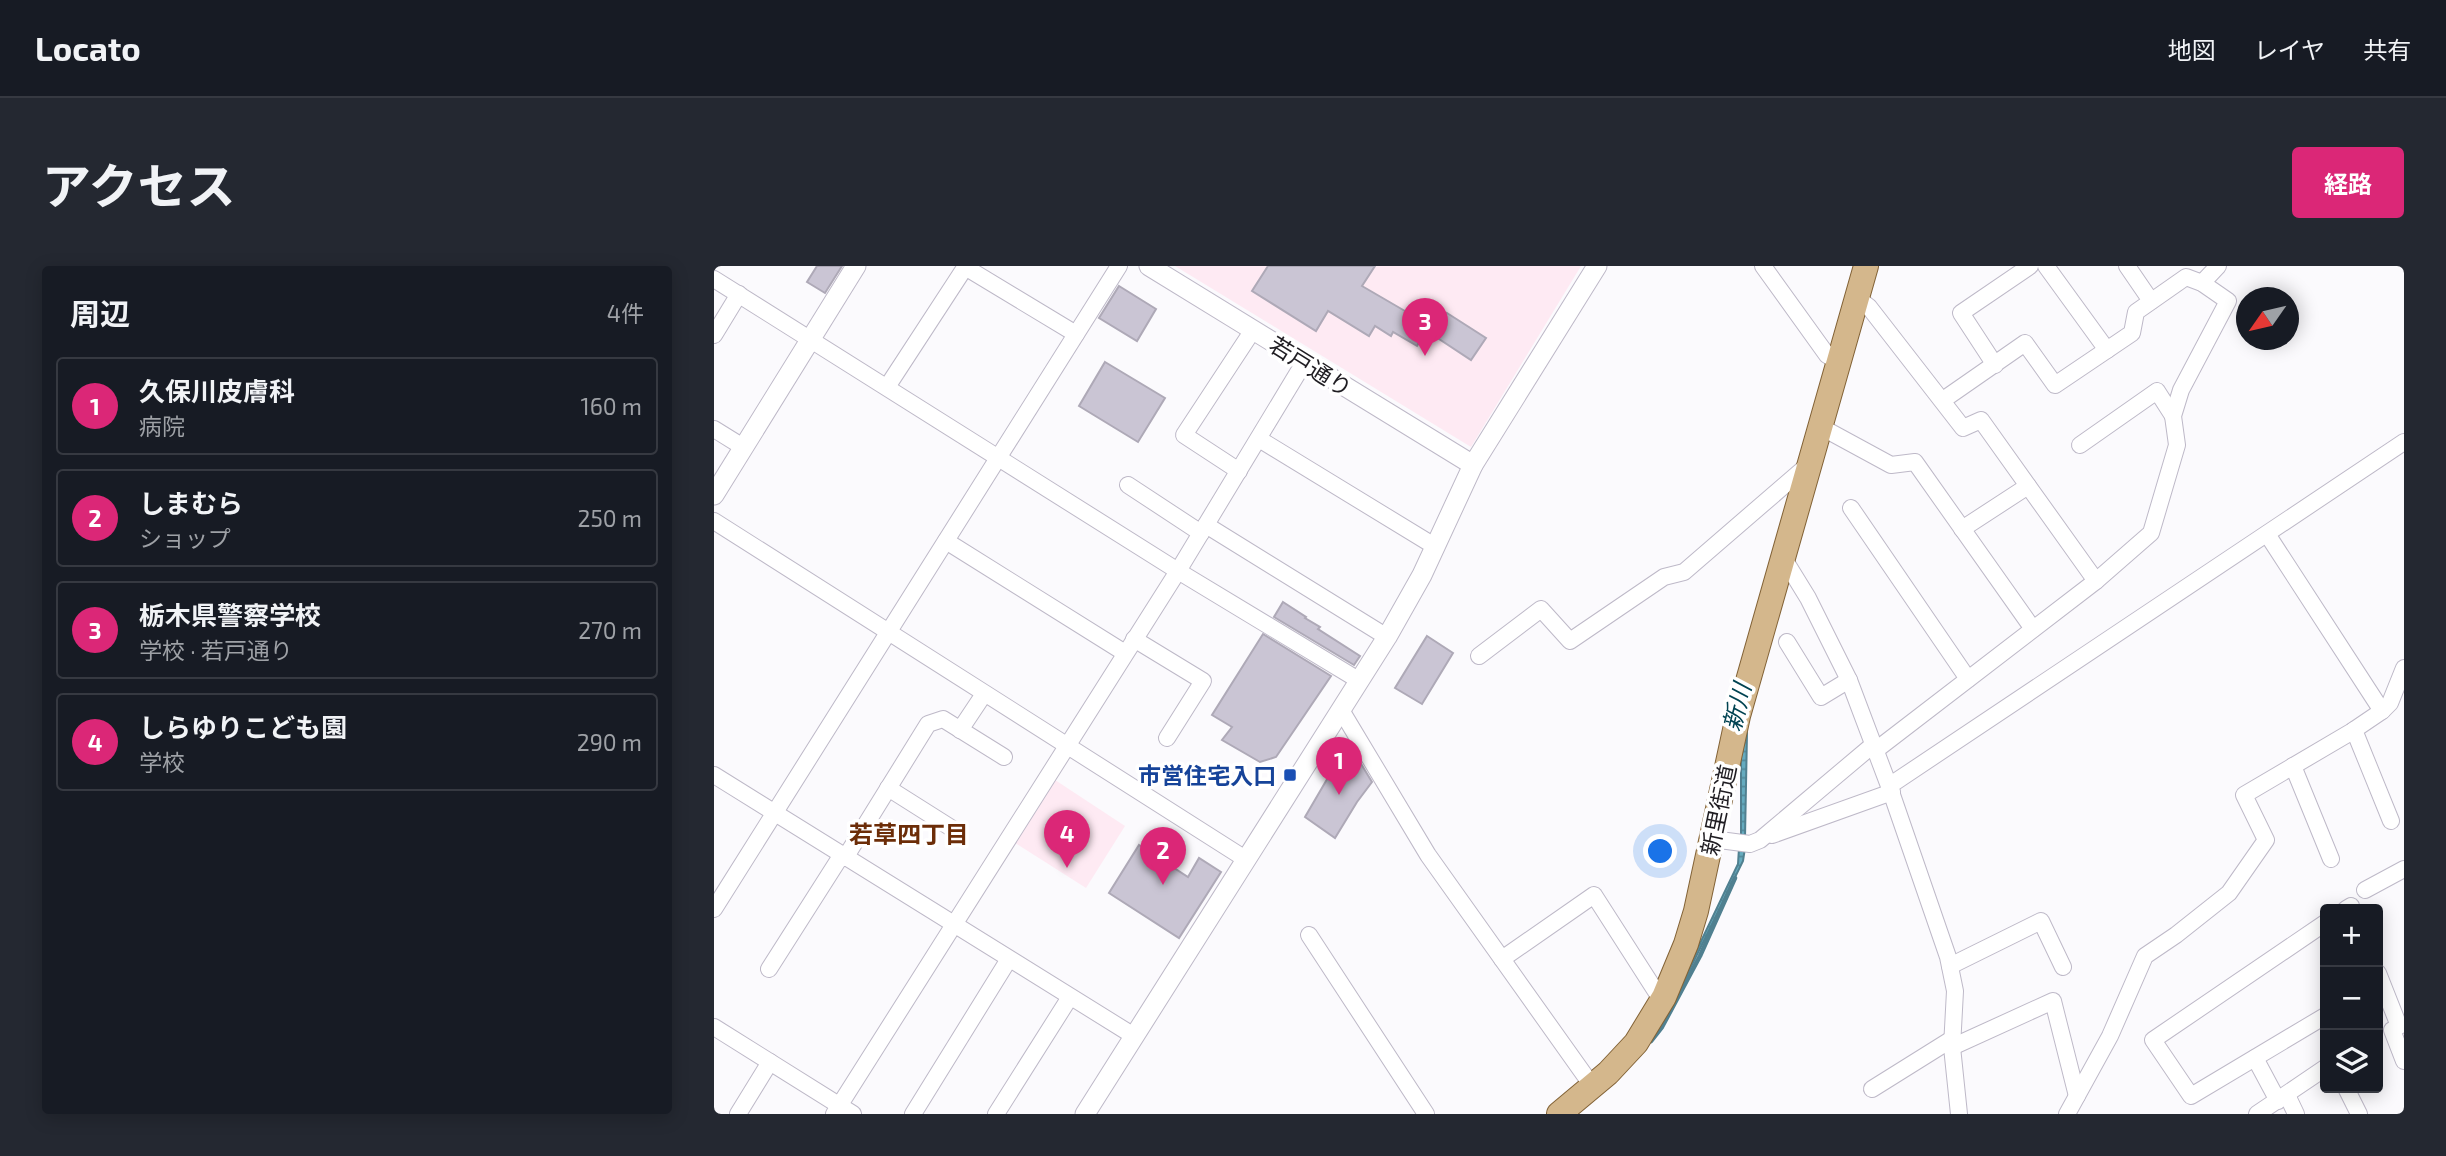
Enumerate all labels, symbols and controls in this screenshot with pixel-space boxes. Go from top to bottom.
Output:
text: Locato [35,28,141,68]
text: 地図 [2168,35,2216,64]
text: レイヤ [2254,35,2325,64]
text: 共有 [2363,35,2411,64]
button: 経路 [2292,147,2404,218]
text: アクセス [42,155,236,214]
north arrow [2236,287,2299,350]
text: 周辺 [70,295,130,331]
pin: 3 [1402,298,1448,356]
text: 4件 [607,299,644,327]
street label: 若戸通り [1265,330,1357,402]
text: 久保川皮膚科 [139,375,295,406]
text: 1 [90,392,100,420]
text: 160 m [581,392,642,420]
text: 病院 [139,412,185,440]
text: しまむら [139,487,243,518]
text: 2 [88,504,102,532]
text: 250 m [578,504,642,532]
text: ショップ [139,524,231,552]
text: 栃木県警察学校 [139,599,321,630]
text: 3 [88,616,102,644]
text: 270 m [578,616,642,644]
text: 学校 · 若戸通り [139,636,293,664]
water label: 新川 [1716,677,1757,734]
text: しらゆりこども園 [139,711,347,742]
text: 4 [88,728,102,756]
text: 290 m [577,728,642,756]
pin: 1 [1316,737,1362,795]
text: 学校 [139,748,185,776]
place label: 市営住宅入口 [1138,761,1276,789]
street label: 新里街道 [1695,762,1741,858]
marker: 市営住宅入口 [1282,767,1298,783]
pin: 4 [1044,810,1090,868]
district label: 若草四丁目 [849,819,969,848]
pin: 2 [1140,827,1186,885]
your location [1643,834,1677,868]
map controls [2320,904,2383,1093]
button: + [2320,904,2383,967]
button: − [2320,967,2383,1030]
button: layers [2320,1030,2383,1093]

